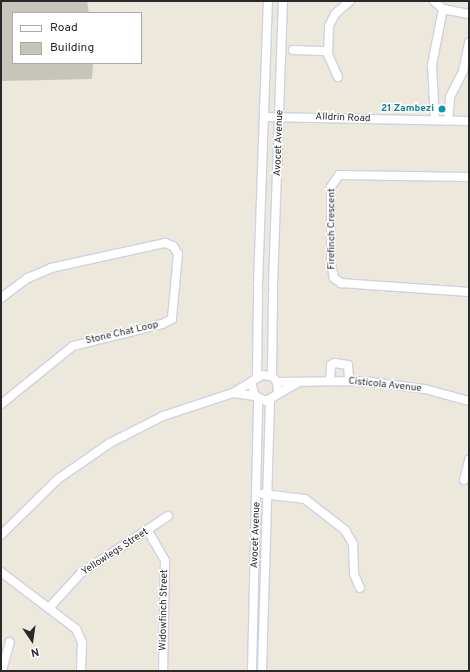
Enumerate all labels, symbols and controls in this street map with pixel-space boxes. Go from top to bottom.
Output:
legend [12,12,142,64]
text: Road [50,20,78,36]
text: Building [50,40,94,56]
place label: 21 Zambezi [381,103,434,115]
marker: 21 Zambezi [437,104,447,114]
street label: Avocet Avenue [272,109,286,177]
street label: Alldrin Road [315,111,371,125]
street label: Firefinch Crescent [326,188,338,270]
street label: Stone Chat Loop [84,319,160,347]
street label: Cisticola Avenue [348,375,422,395]
street label: Avocet Avenue [249,501,263,569]
street label: Yellowlegs Street [79,526,151,578]
street label: Widowfinch Street [157,569,171,651]
north arrow [12,620,52,660]
text: N [29,644,40,659]

